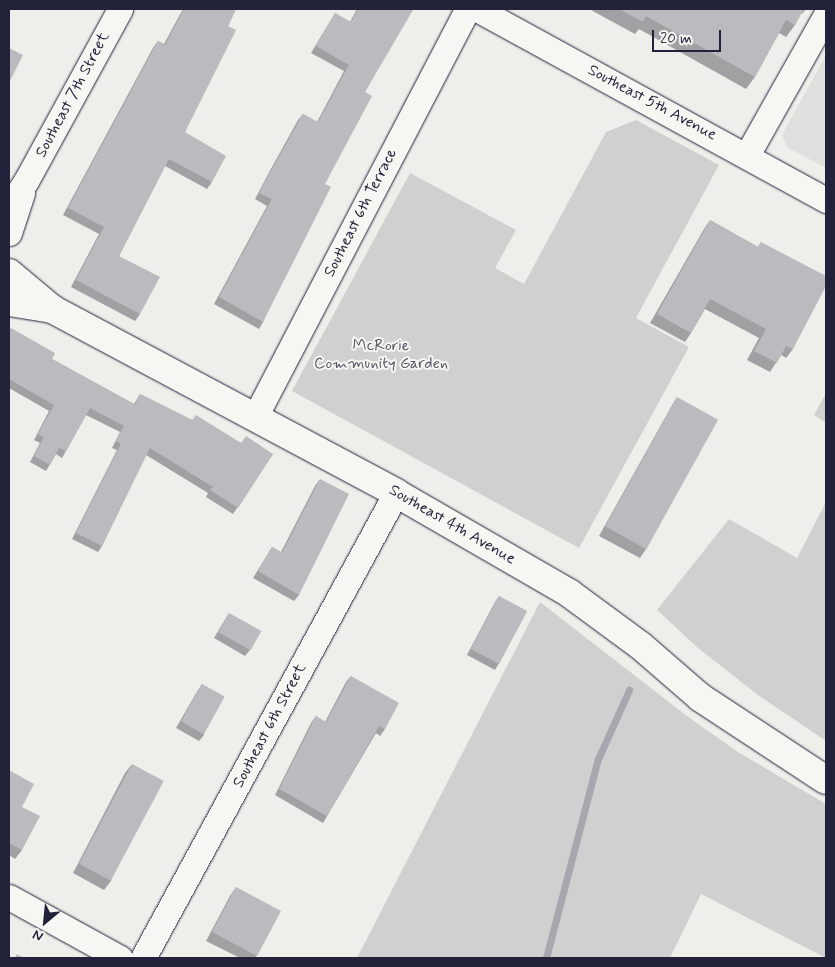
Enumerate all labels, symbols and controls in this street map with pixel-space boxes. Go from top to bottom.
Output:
scale bar [655,20,724,52]
street label: Southeast 7th Street [32,29,114,161]
text: 20 m [660,29,692,49]
street label: Southeast 5th Avenue [584,61,720,145]
street label: Southeast 6th Terrace [320,146,402,280]
park label: McRorie Community Garden [314,336,448,374]
street label: Southeast 4th Avenue [385,481,519,569]
street label: Southeast 6th Street [229,661,311,791]
north arrow [20,897,70,947]
text: N [30,925,46,945]

